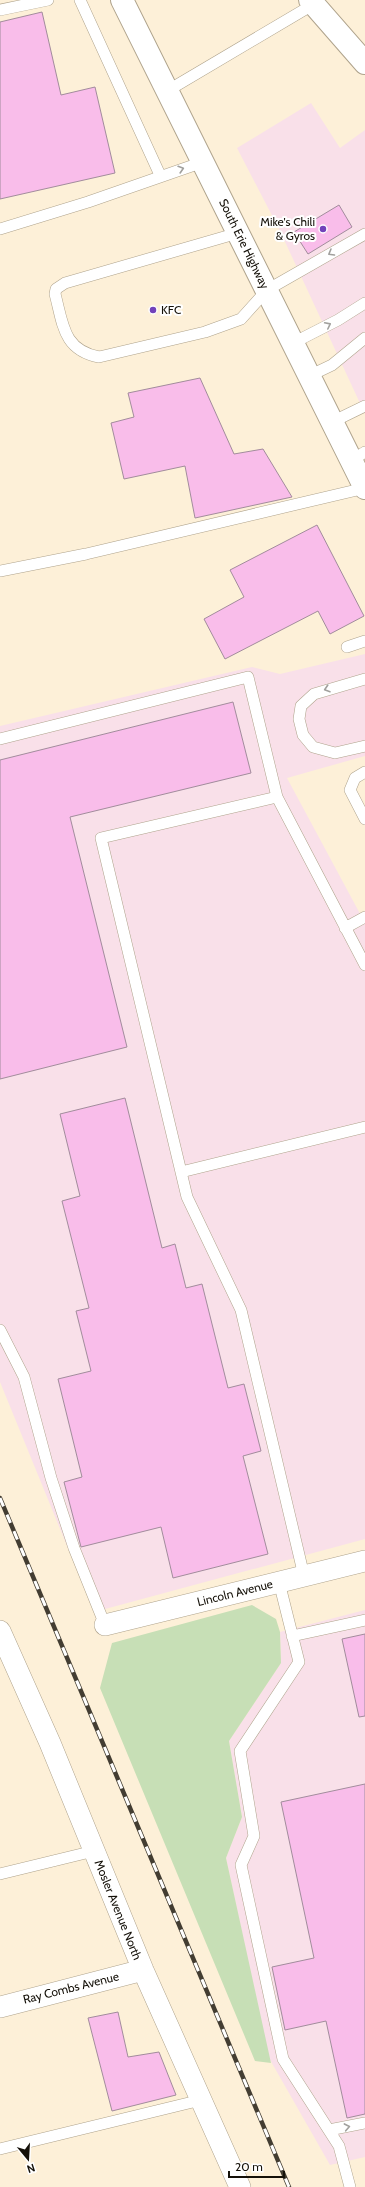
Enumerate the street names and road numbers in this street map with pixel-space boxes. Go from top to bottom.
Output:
street label: South Erie Highway [216,196,273,291]
street label: Lincoln Avenue [195,1576,274,1609]
street label: Mosler Avenue North [92,1858,145,1962]
street label: Ray Combs Avenue [21,1968,120,2007]

